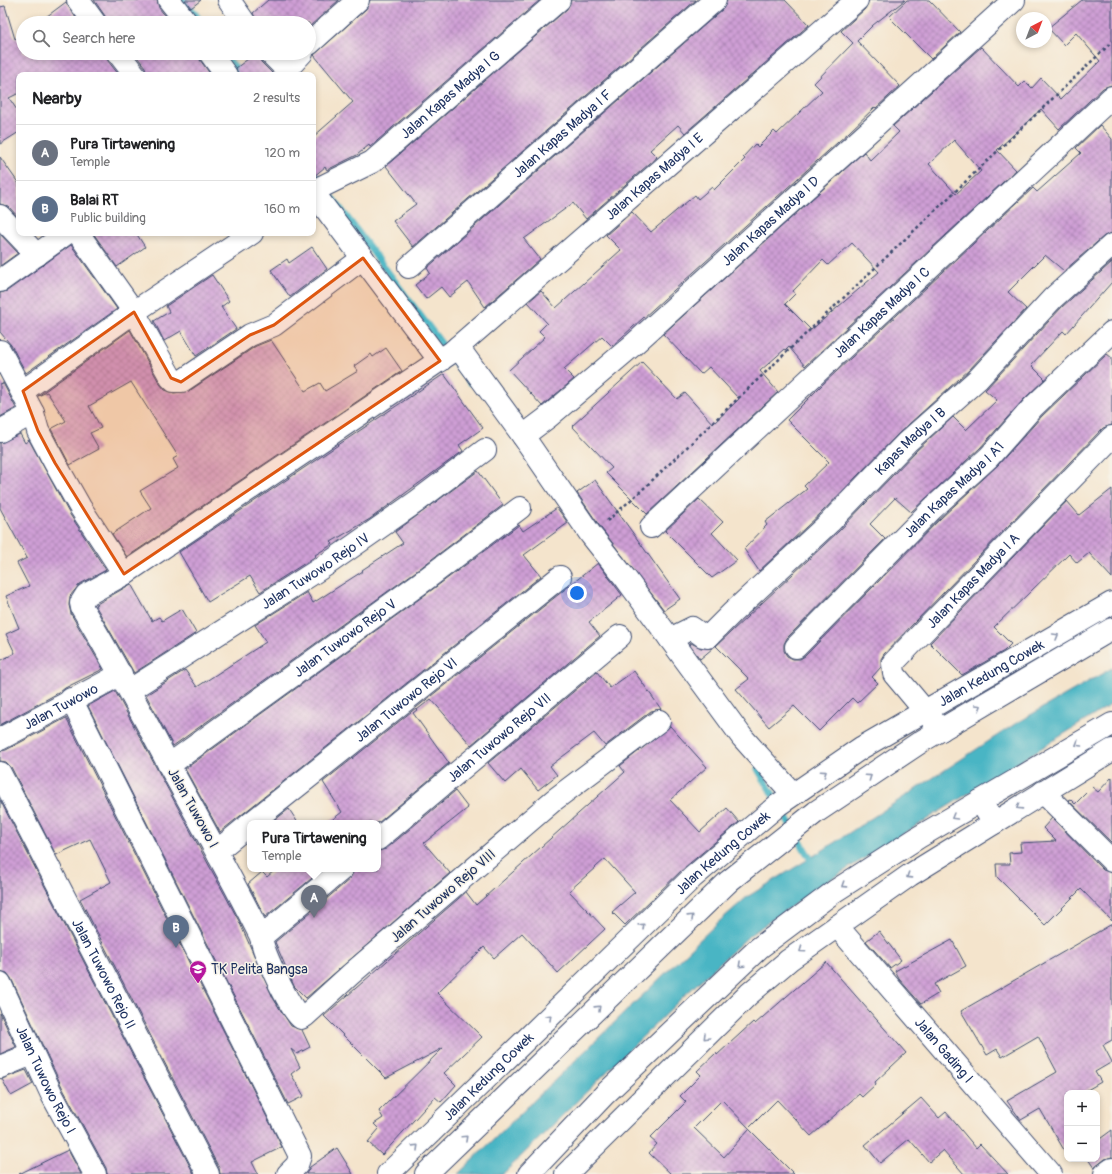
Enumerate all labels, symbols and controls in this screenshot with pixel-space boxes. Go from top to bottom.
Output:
north arrow [1016,12,1052,48]
search box [16,16,316,60]
icon: search [30,27,52,49]
text: Search here [62,29,135,48]
street label: Jalan Kapas Madya I G [397,47,503,142]
street label: Jalan Kapas Madya I F [509,86,615,181]
text: Nearby [32,88,81,109]
text: 2 results [253,90,300,106]
street label: Jalan Kapas Madya I E [602,129,707,223]
text: Pura Tirtawening [70,135,175,154]
text: A [41,145,49,161]
text: 120 m [264,145,300,161]
text: Temple [70,154,110,170]
street label: Jalan Kapas Madya I D [718,172,823,269]
text: Balai RT [70,191,119,210]
text: B [41,201,49,217]
text: 160 m [264,201,300,217]
text: Public building [70,210,146,226]
street label: Jalan Kapas Madya I C [830,263,933,361]
street label: Kapas Madya I B [871,403,949,479]
street label: Jalan Kapas Madya I A1 [900,438,1007,541]
street label: Jalan Tuwowo Rejo IV [258,529,372,613]
street label: Jalan Kapas Madya I A [923,529,1023,632]
your location [567,583,587,603]
street label: Jalan Tuwowo Rejo V [290,595,399,680]
one-way arrow [1052,633,1059,640]
street label: Jalan Kedung Cowek [935,636,1047,710]
street label: Jalan Tuwowo Rejo VI [351,654,461,746]
street label: Jalan Tuwowo [21,679,101,733]
street label: Jalan Tuwowo Rejo VII [444,689,554,786]
one-way arrow [975,705,982,712]
one-way arrow [1075,739,1082,746]
street label: Jalan Tuwowo I [164,765,222,851]
one-way arrow [820,770,827,778]
one-way arrow [865,774,872,781]
one-way arrow [1016,802,1023,810]
street label: Jalan Kedung Cowek [672,807,773,898]
one-way arrow [951,812,958,819]
popup [247,820,381,872]
text: Pura Tirtawening [261,829,367,848]
street label: Jalan Tuwowo Rejo VIII [387,846,499,946]
text: Temple [261,848,301,864]
one-way arrow [906,871,913,879]
one-way arrow [841,880,848,888]
pin: A [301,885,327,918]
one-way arrow [686,914,694,922]
pin: B [163,915,189,948]
street label: Jalan Tuwowo Rejo II [69,916,140,1032]
one-way arrow [637,923,645,931]
one-way arrow [799,945,806,953]
school or university icon: TK Pelita Bangsa [188,959,208,984]
one-way arrow [738,960,746,968]
place label: TK Pelita Bangsa [211,961,308,978]
one-way arrow [593,1005,601,1013]
one-way arrow [544,1014,552,1022]
street label: Jalan Gading I [911,1014,977,1086]
street label: Jalan Tuwowo Rejo I [13,1023,80,1136]
street label: Jalan Kedung Cowek [440,1029,537,1124]
one-way arrow [703,1032,711,1040]
map controls [1064,1090,1100,1162]
button: + [1064,1090,1100,1126]
button: − [1064,1126,1100,1162]
one-way arrow [460,1135,468,1142]
one-way arrow [411,1144,419,1152]

